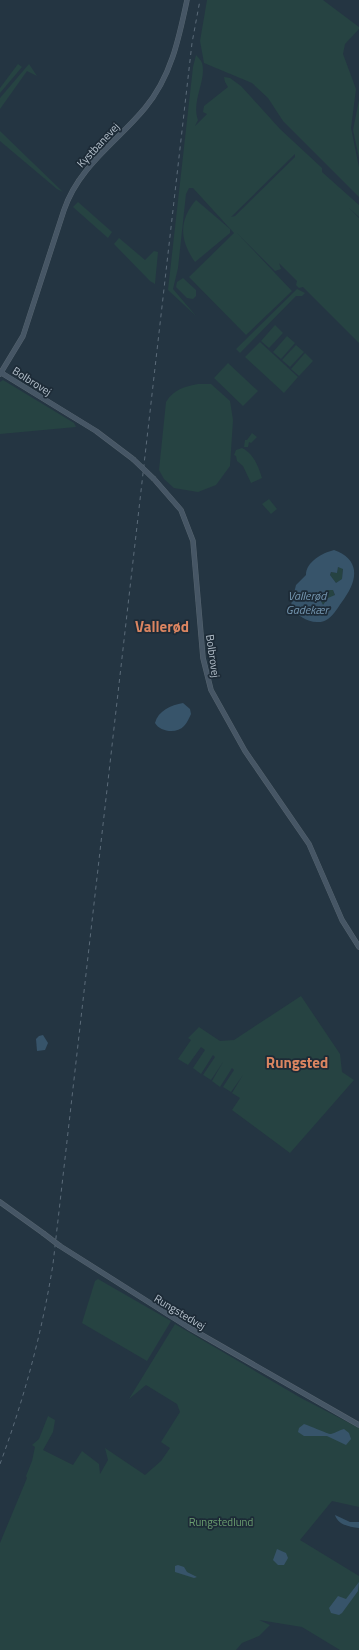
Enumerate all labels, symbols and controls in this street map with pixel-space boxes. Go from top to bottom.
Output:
street label: Kystbanevej [73,119,123,171]
street label: Bolbrovej [9,363,55,399]
water label: Vallerød Gadekær [286,586,330,619]
district label: Vallerød [135,615,189,638]
street label: Bolbrovej [202,633,224,679]
district label: Rungsted [266,1051,328,1074]
street label: Rungstedvej [151,1290,209,1334]
park label: Rungstedlund [189,1514,253,1530]

